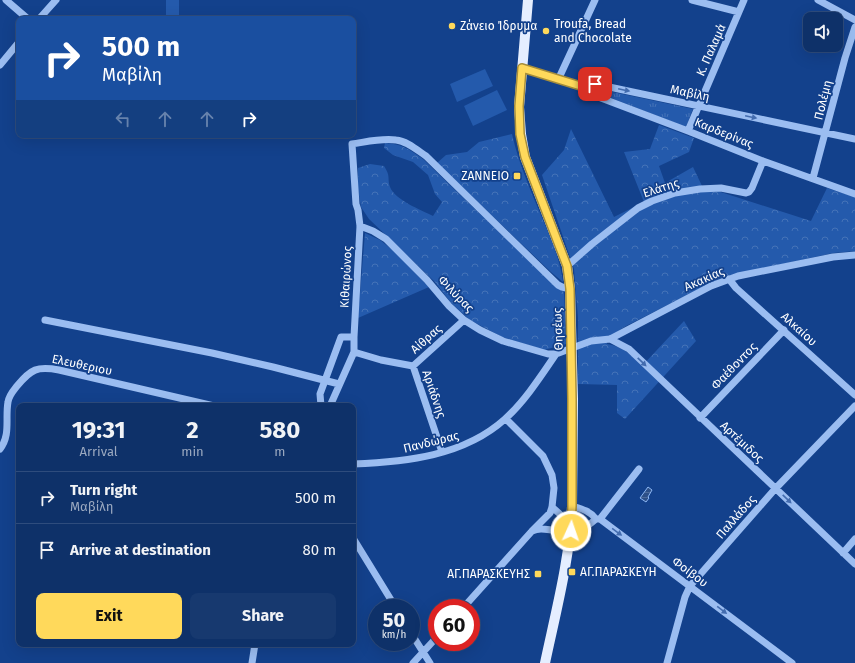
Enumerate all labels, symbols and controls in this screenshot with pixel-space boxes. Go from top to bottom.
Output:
map controls [803,12,843,52]
button: sound [803,12,843,52]
place label: Troufa, Bread and Chocolate [554,17,632,45]
place label: Ζάνειο Ίδρυμα [460,19,538,33]
marker: Ζάνειο Ίδρυμα [447,21,457,31]
street label: Κ. Παλαμά [693,22,729,78]
marker: Troufa, Bread and Chocolate [541,26,551,36]
text: 500 m [102,30,180,63]
icon: right [36,32,88,84]
text: Μαβίλη [102,64,162,86]
pin [578,67,612,101]
icon: arrive [584,73,606,95]
street label: Πολέμη [811,79,835,121]
street label: Μαβίλη [669,82,711,104]
one-way arrow [618,88,630,94]
icon: left [112,108,134,130]
icon: ahead [154,108,176,130]
icon: ahead [196,108,218,130]
icon: right [238,108,260,130]
street label: Καρδερίνας [693,115,756,151]
one-way arrow [745,115,758,121]
place label: ΖΑΝΝΕΙΟ [461,169,509,183]
marker: ΖΑΝΝΕΙΟ [512,171,522,181]
street label: Ελάτης [641,175,681,200]
street label: Κιθαιρώνος [337,245,355,308]
street label: Ακακίας [682,264,727,294]
street label: Φιλύρας [435,273,477,315]
street label: Θησέως [550,307,566,351]
street label: Αλκαίου [778,309,820,349]
street label: Αίθρας [408,321,445,356]
street label: Φαέθοντος [708,339,760,392]
street label: Ελευθεριου [51,352,114,378]
one-way arrow [637,357,647,367]
street label: Αριάδνης [419,368,449,420]
text: 19:31 [72,416,126,444]
text: 2 [186,416,199,444]
text: 580 [259,416,300,444]
street label: Αρτέμιδος [717,418,767,466]
street label: Πανδώρας [402,428,461,456]
text: Arrival [80,444,118,459]
text: min [181,444,204,459]
text: m [274,444,285,459]
text: Turn right [70,481,137,499]
icon: right [36,487,58,509]
text: 500 m [295,489,336,507]
street label: Παλλάδος [713,492,759,542]
one-way arrow [782,495,792,504]
text: Μαβίλη [70,499,113,514]
position arrow [550,510,592,552]
one-way arrow [612,528,623,536]
icon: arrive [36,539,58,561]
text: Arrive at destination [70,541,211,559]
text: 80 m [303,541,336,559]
street label: Φοίβου [669,554,711,590]
place label: ΑΓ.ΠΑΡΑΣΚΕΥΗ [580,565,657,579]
place label: ΑΓ.ΠΑΡΑΣΚΕΥΗΣ [447,567,530,581]
marker: ΑΓ.ΠΑΡΑΣΚΕΥΗ [567,567,577,577]
marker: ΑΓ.ΠΑΡΑΣΚΕΥΗΣ [533,569,543,579]
button: Exit [36,593,182,639]
button: Share [190,593,336,639]
speed limit sign: 60 [428,599,480,651]
one-way arrow [716,605,727,614]
text: 50 [383,608,405,632]
text: km/h [382,629,406,641]

